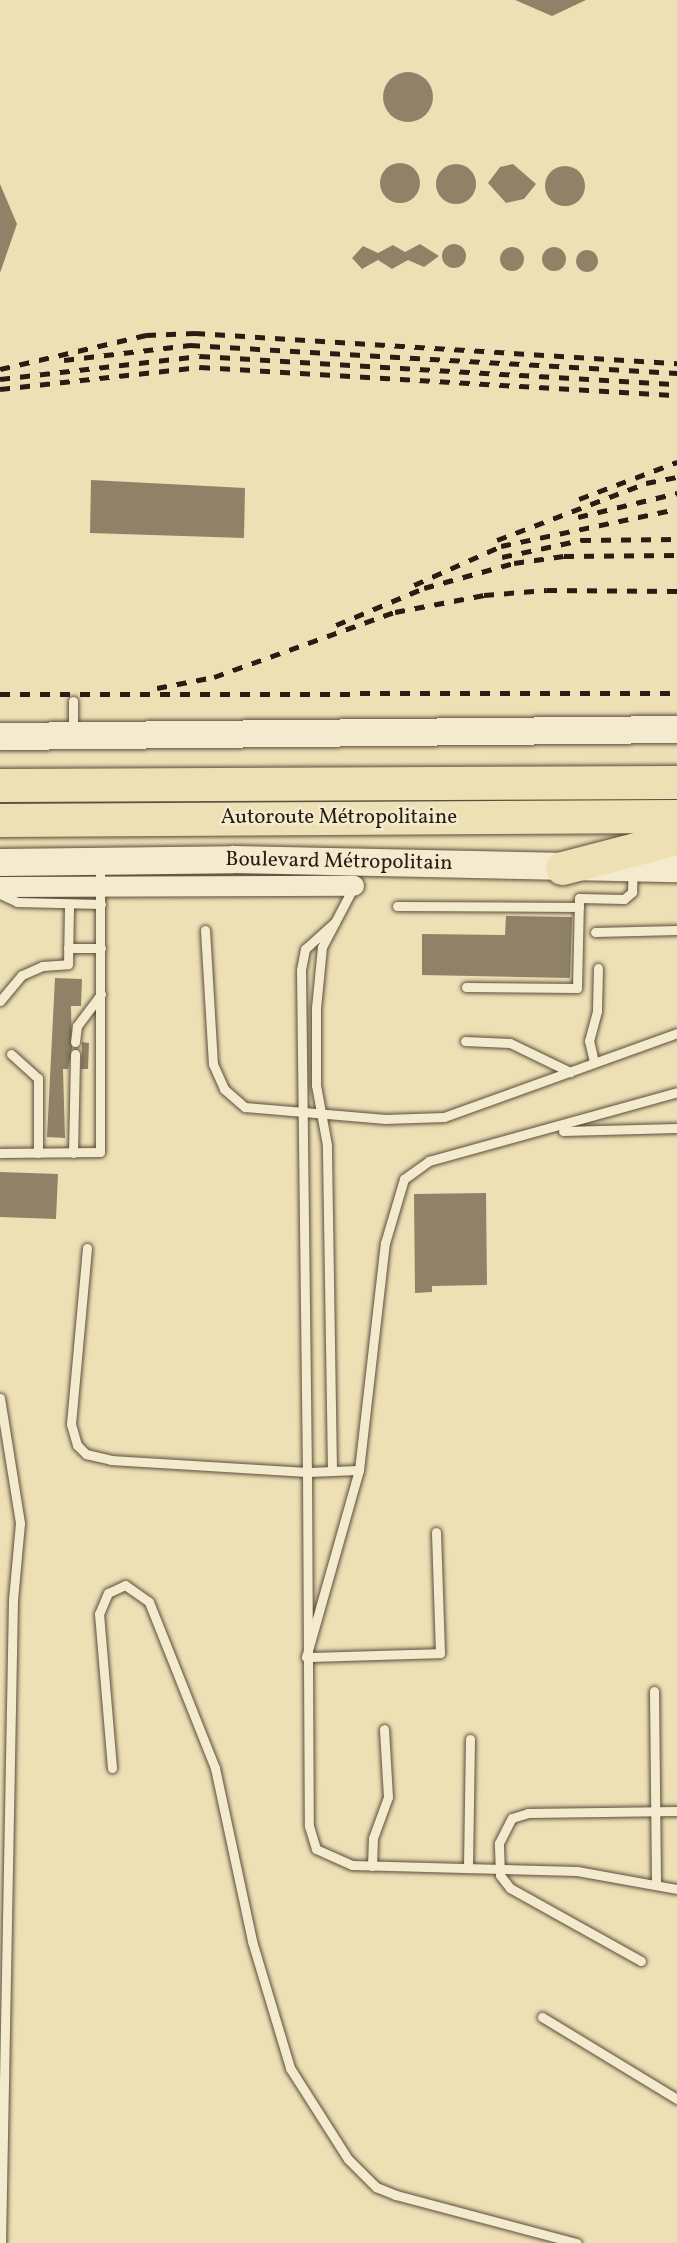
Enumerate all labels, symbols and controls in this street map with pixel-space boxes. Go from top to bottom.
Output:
street label: Autoroute Métropolitaine [221,805,457,831]
street label: Boulevard Métropolitain [225,847,453,877]

